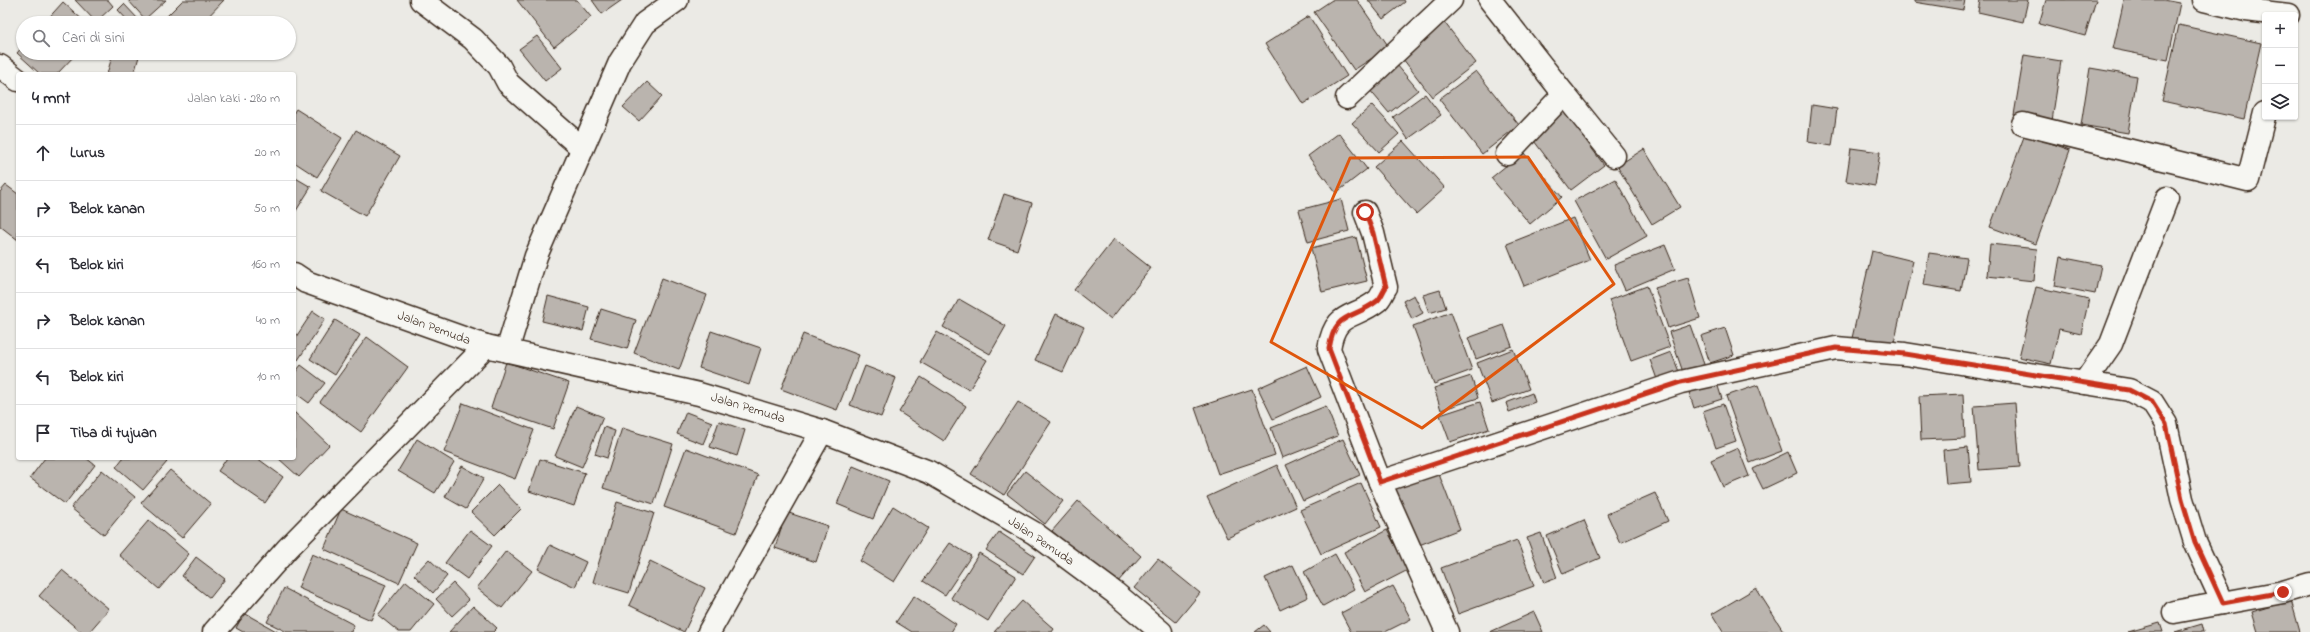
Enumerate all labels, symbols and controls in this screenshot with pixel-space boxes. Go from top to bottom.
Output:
map controls [2262,12,2298,120]
button: + [2262,12,2298,48]
search box [16,16,296,60]
icon: search [30,27,52,49]
text: Cari di sini [62,27,125,49]
button: − [2262,48,2298,84]
button: layers [2262,84,2298,120]
text: 4 mnt [32,86,71,111]
text: Jalan kaki · 280 m [187,89,280,108]
icon: ahead [32,142,54,164]
text: Lurus [70,142,105,164]
text: 20 m [255,143,280,162]
icon: right [32,198,54,220]
text: Belok kanan [70,198,145,220]
text: 50 m [254,199,280,218]
route start [1356,203,1374,221]
icon: left [32,254,54,276]
text: Belok kiri [70,254,124,276]
text: 160 m [251,255,280,274]
street label: Jalan Pemuda [395,306,473,350]
icon: right [32,310,54,332]
text: Belok kanan [70,310,145,332]
text: 40 m [256,311,280,330]
icon: left [32,366,54,388]
text: Belok kiri [70,366,124,388]
text: 10 m [257,367,280,386]
street label: Jalan Pemuda [709,388,787,428]
icon: arrive [32,422,54,444]
text: Tiba di tujuan [70,422,157,444]
street label: Jalan Pemuda [1004,512,1078,570]
route end [2274,583,2292,601]

